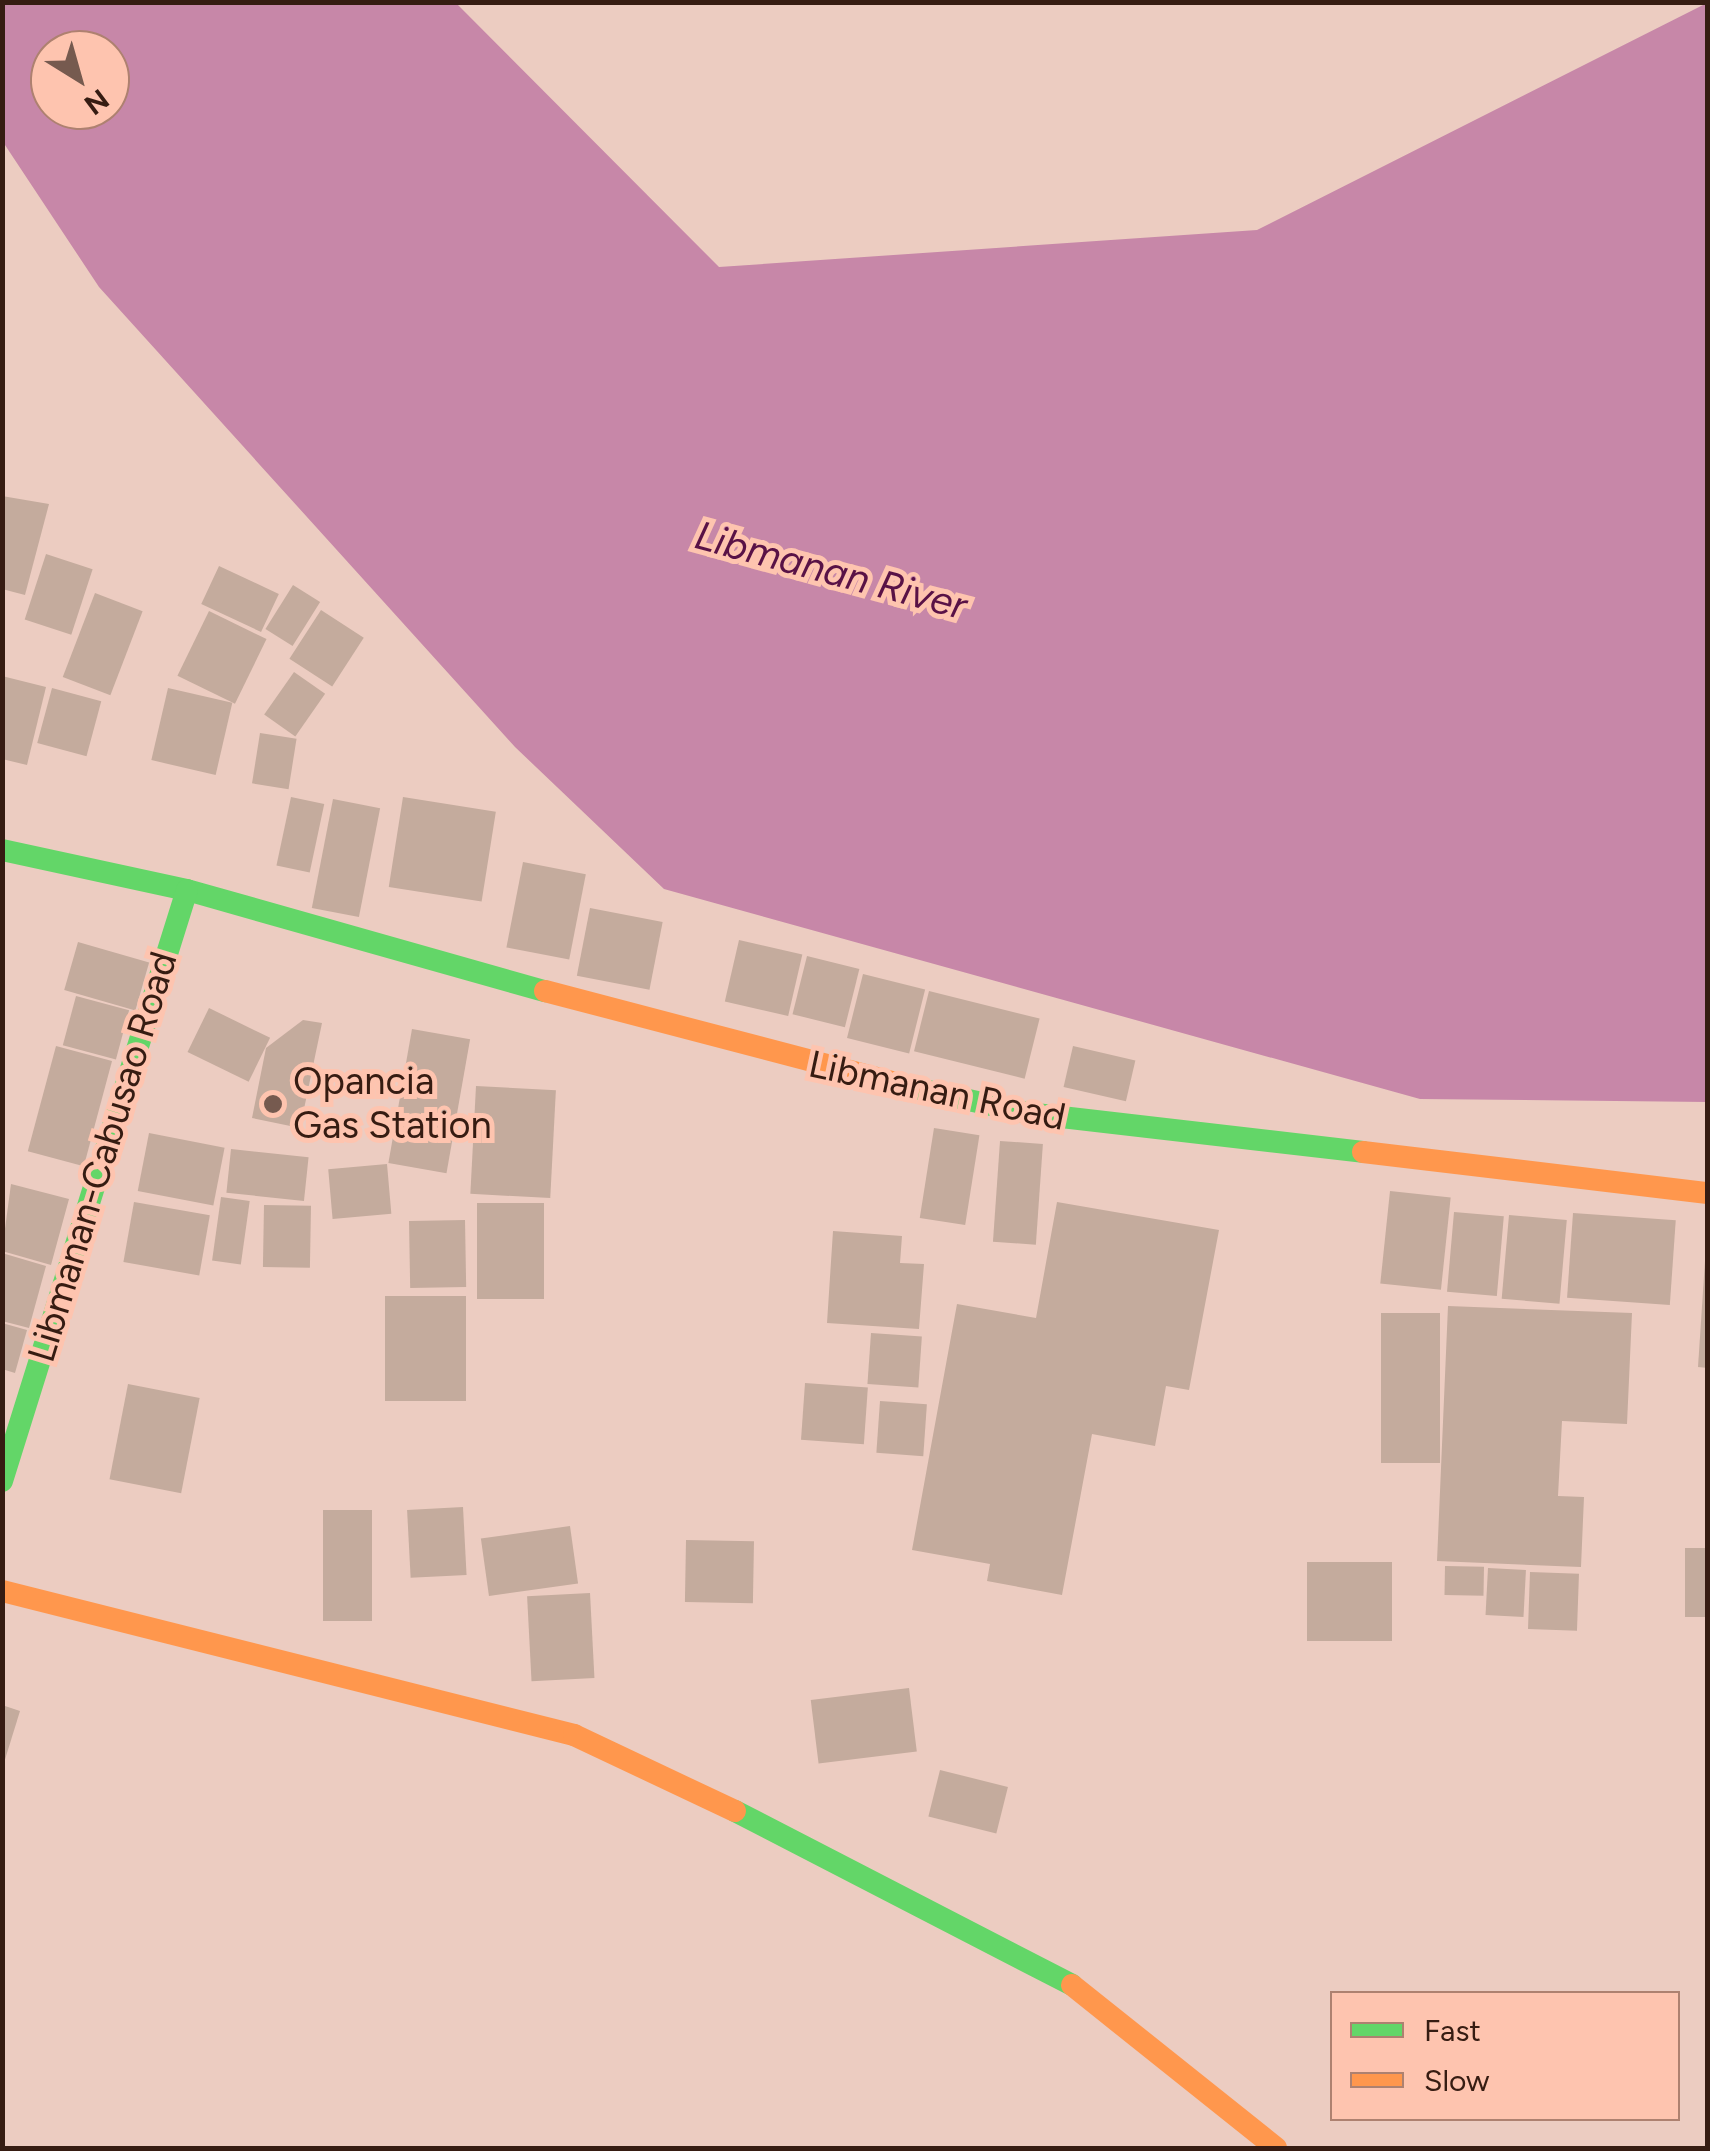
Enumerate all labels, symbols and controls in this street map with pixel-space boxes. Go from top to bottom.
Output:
north arrow [30,30,130,130]
text: N [78,82,116,122]
water label: Libmanan River [690,511,972,629]
street label: Libmanan-Cabusao Road [19,946,187,1368]
street label: Libmanan Road [805,1042,1069,1140]
place label: Opancia Gas Station [293,1059,492,1148]
marker: Opancia Gas Station [262,1093,284,1115]
legend [1330,1991,1680,2121]
text: Fast [1424,2012,1481,2049]
text: Slow [1424,2062,1490,2099]

